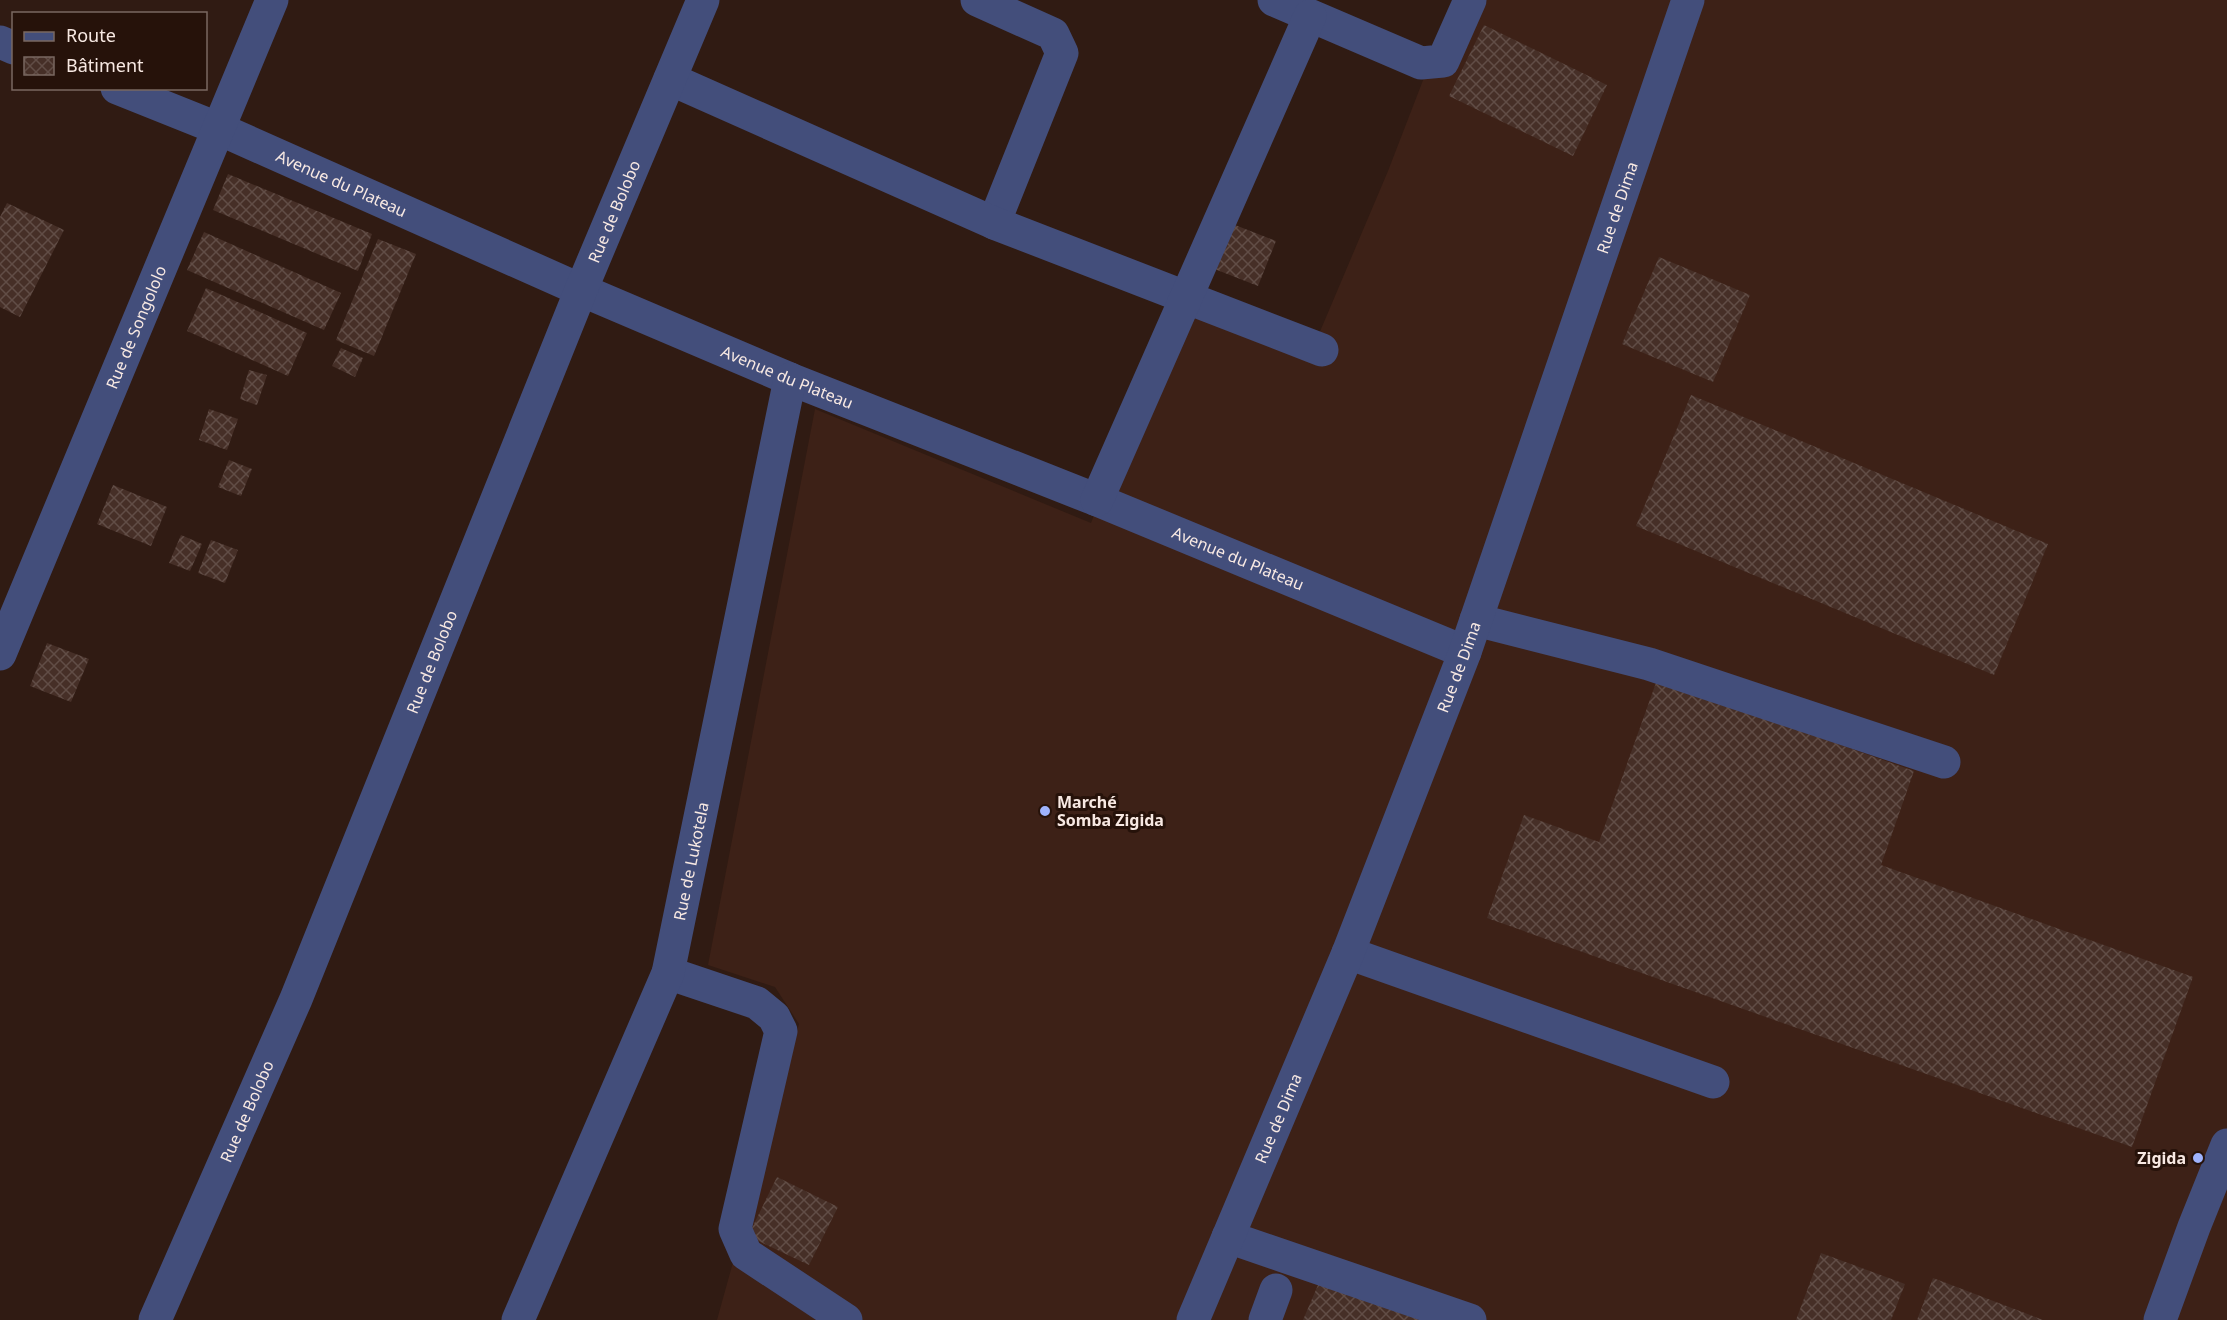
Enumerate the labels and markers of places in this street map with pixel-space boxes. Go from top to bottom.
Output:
place label: Marché Somba Zigida [1057,791,1164,831]
marker: Marché Somba Zigida [1038,804,1052,818]
place label: Zigida [2137,1147,2186,1169]
marker: Zigida [2191,1151,2205,1165]

